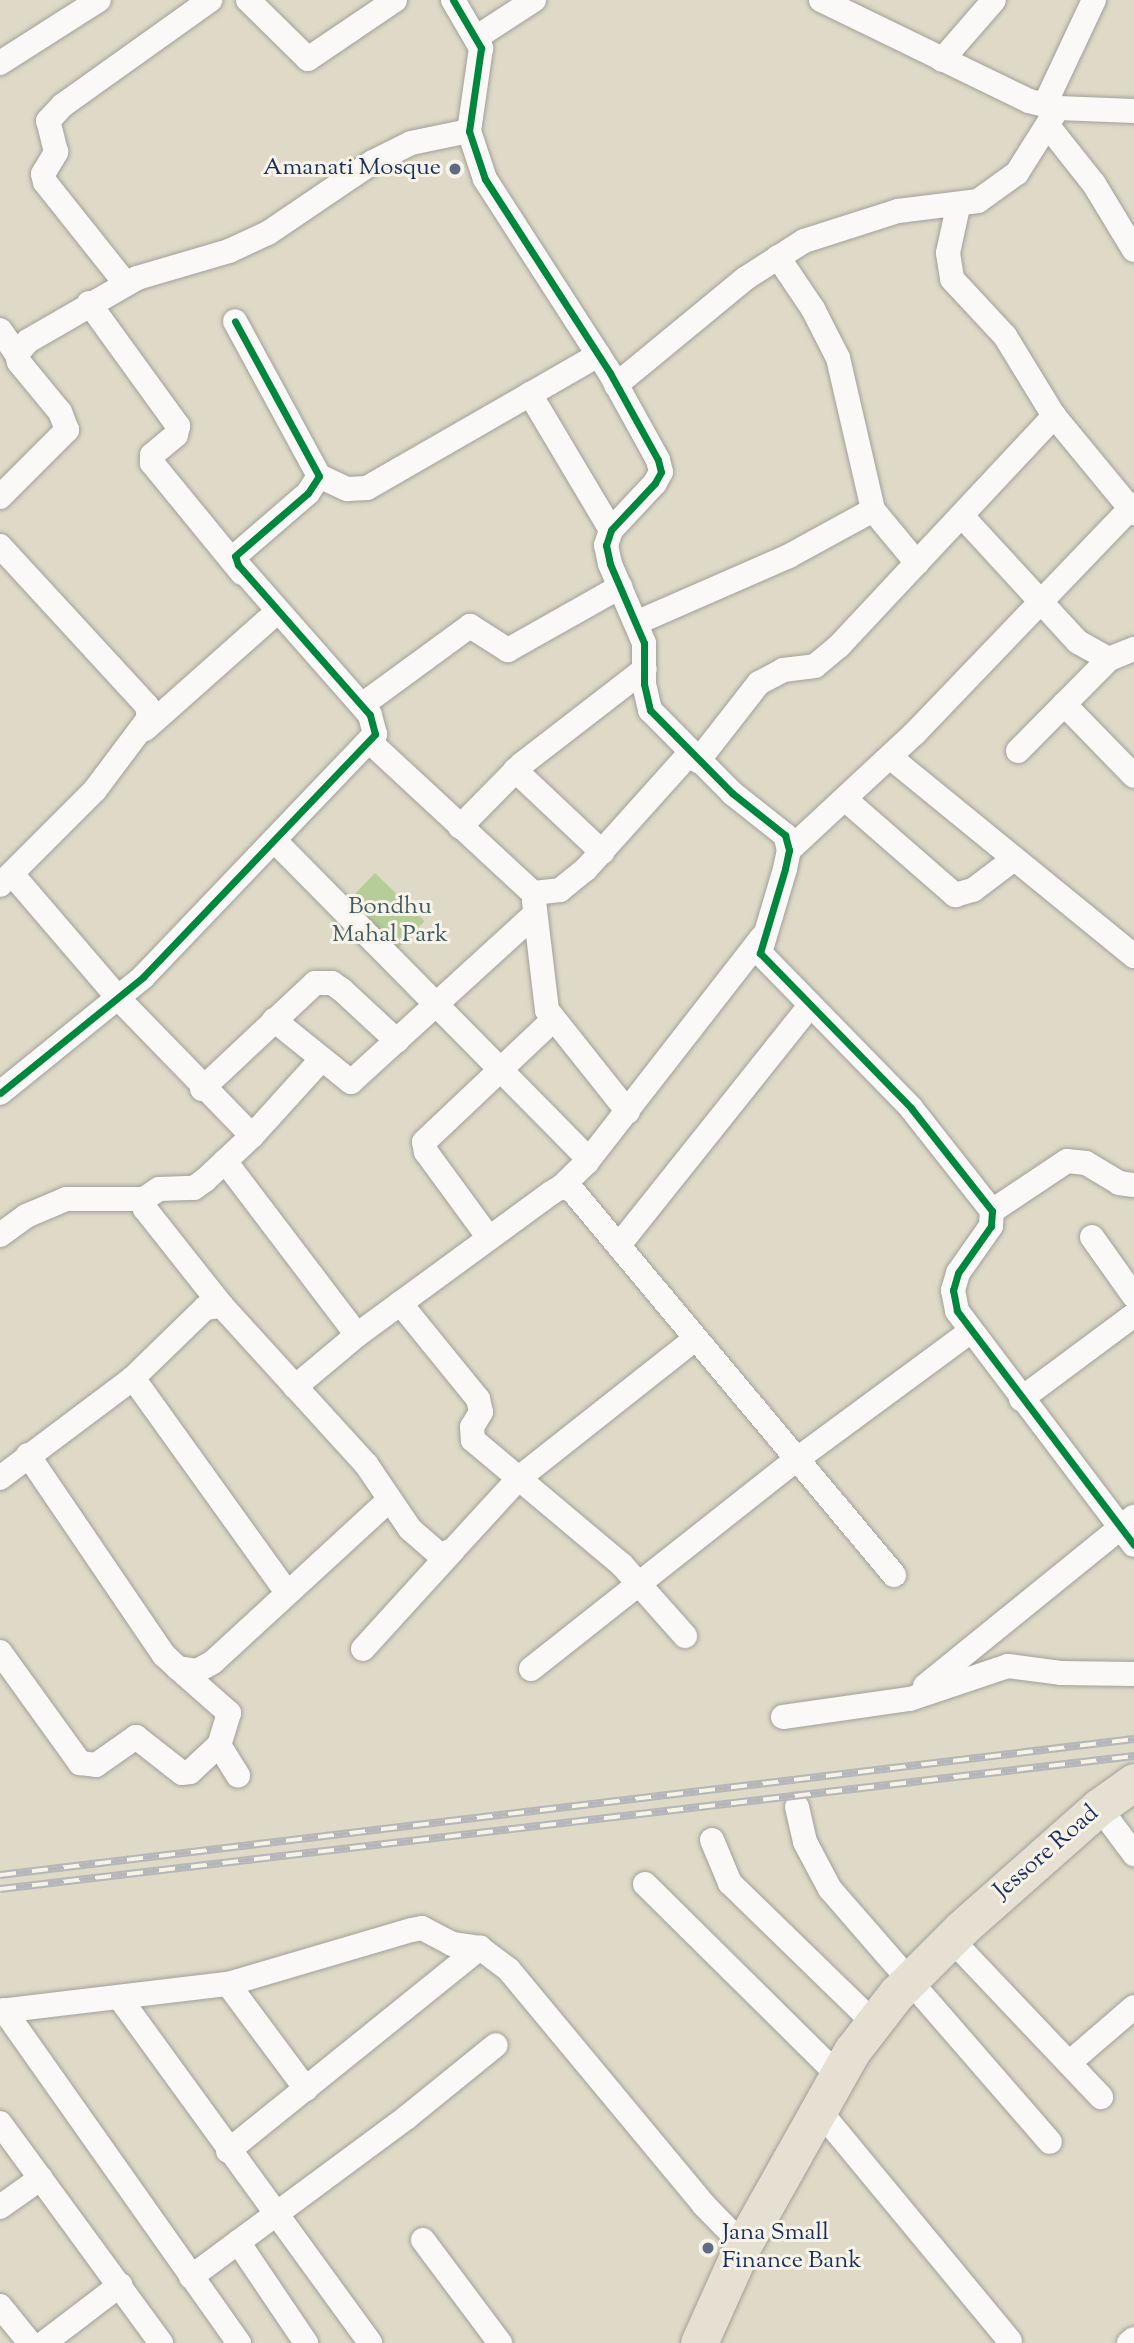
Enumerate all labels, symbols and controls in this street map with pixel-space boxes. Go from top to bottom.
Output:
place label: Amanati Mosque [263,155,441,183]
marker: Amanati Mosque [447,161,463,177]
park label: Bondhu Mahal Park [332,894,448,950]
street label: Jessore Road [989,1800,1105,1906]
place label: Jana Small Finance Bank [722,2220,862,2276]
marker: Jana Small Finance Bank [700,2240,716,2256]

